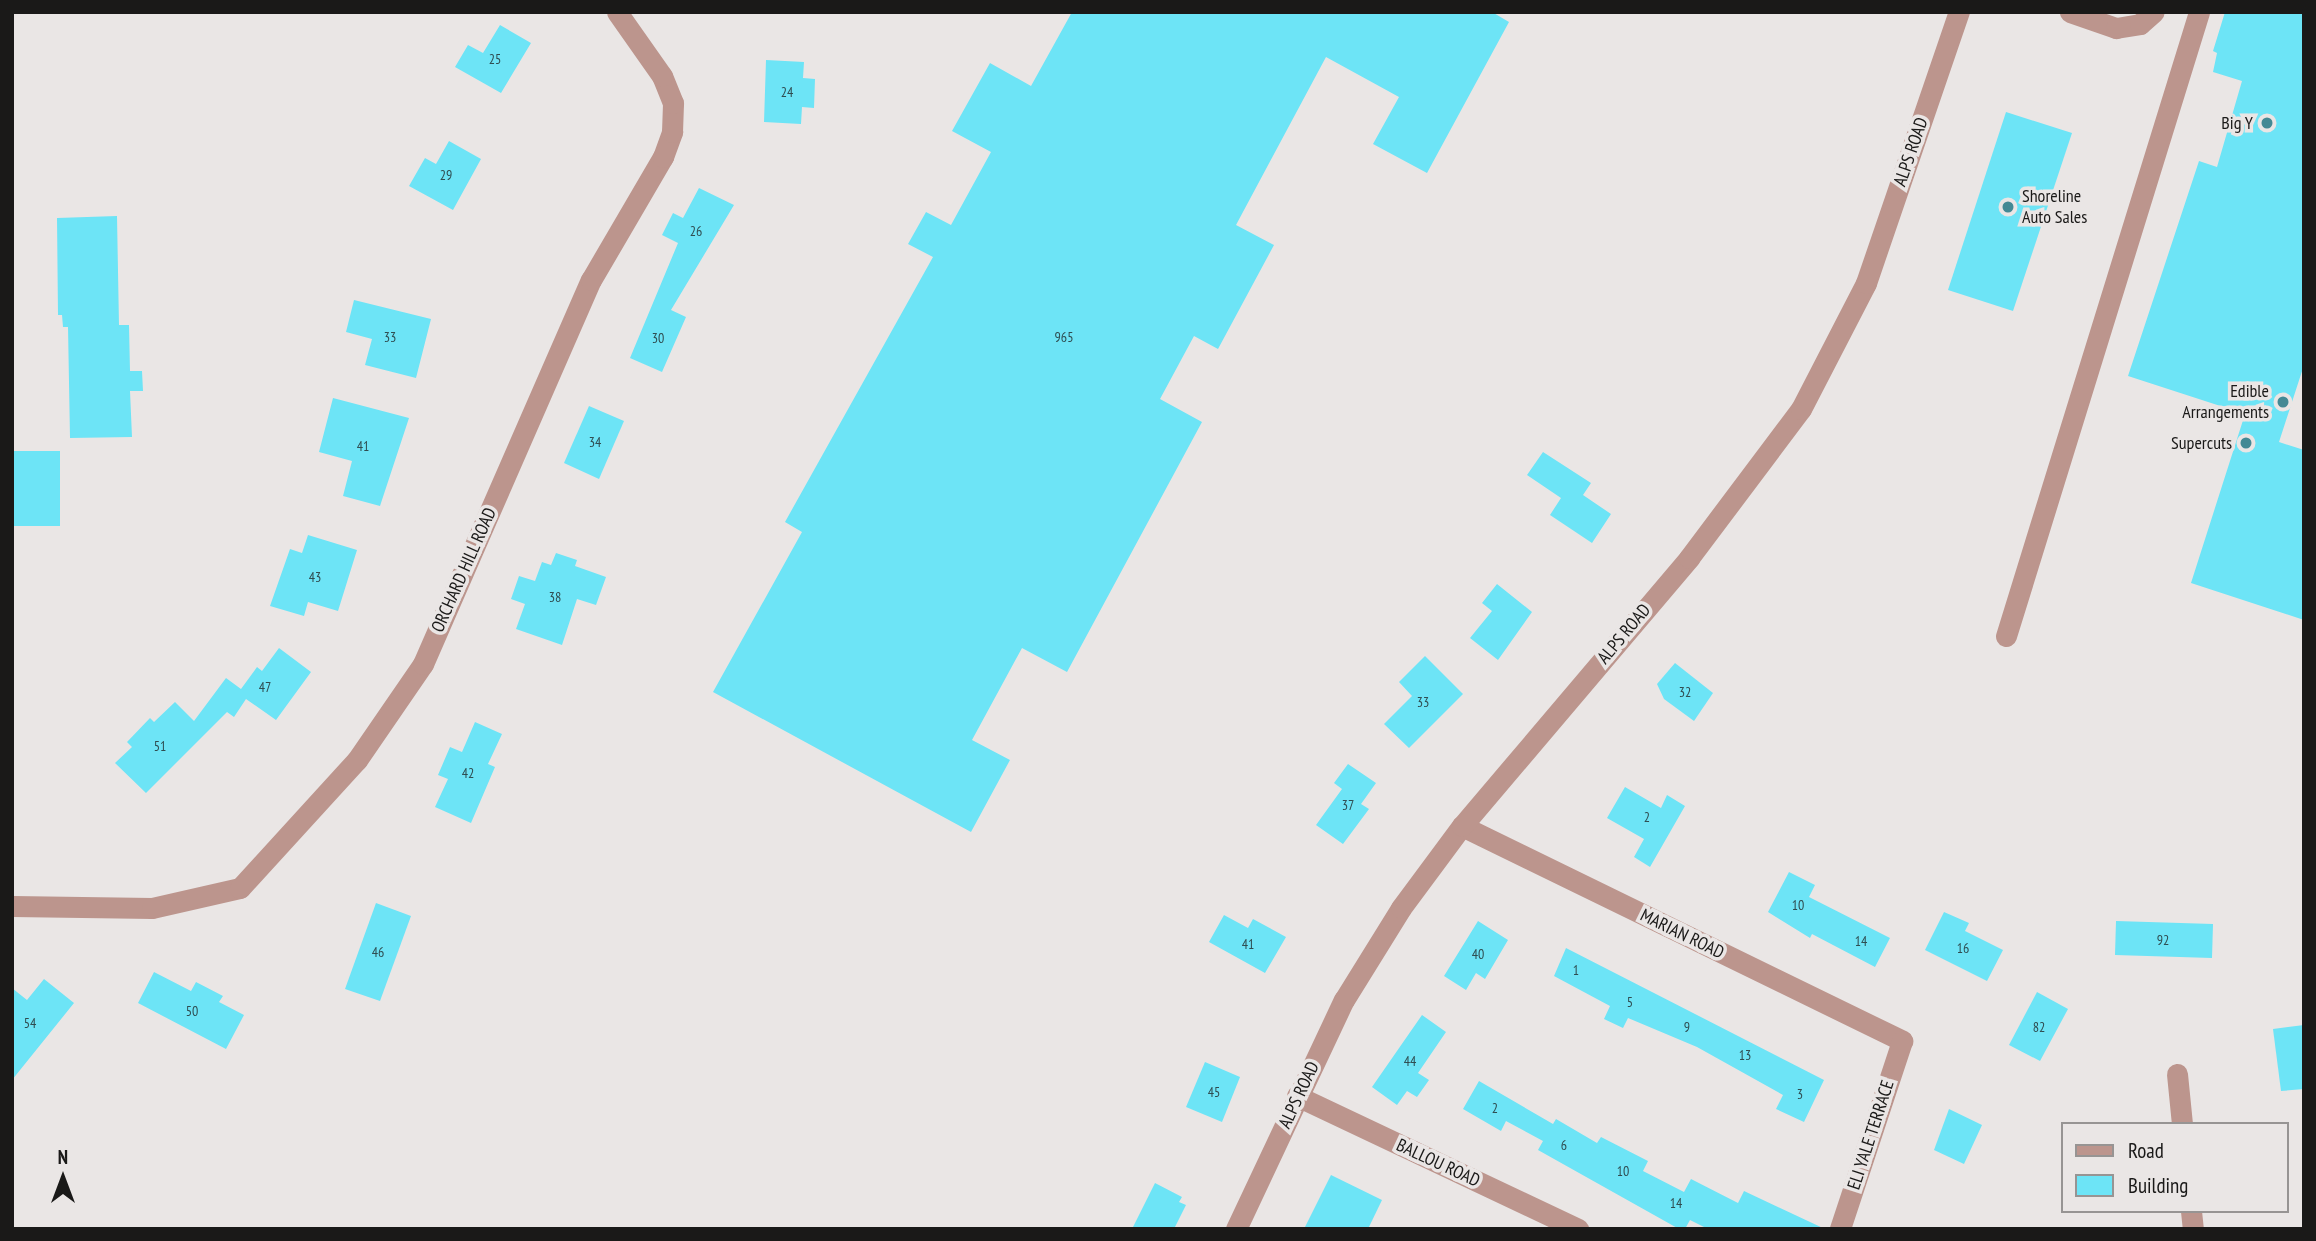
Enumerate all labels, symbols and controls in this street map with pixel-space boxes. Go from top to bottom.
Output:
house number: 25 [489,51,501,67]
house number: 24 [781,84,793,100]
place label: Big Y [2221,112,2253,134]
street label: ALPS ROAD [1889,115,1933,189]
marker: Big Y [2259,115,2275,131]
house number: 29 [440,167,452,183]
place label: Shoreline Auto Sales [2022,186,2087,228]
marker: Shoreline Auto Sales [2000,199,2016,215]
house number: 26 [690,223,702,239]
house number: 33 [384,329,396,345]
house number: 965 [1055,329,1073,345]
house number: 30 [652,330,664,346]
place label: Edible Arrangements [2182,381,2269,424]
marker: Edible Arrangements [2275,394,2291,410]
place label: Supercuts [2171,432,2232,454]
house number: 34 [589,434,601,450]
marker: Supercuts [2238,435,2254,451]
house number: 41 [357,438,369,454]
street label: ORCHARD HILL ROAD [427,504,501,636]
house number: 43 [309,569,321,585]
house number: 38 [549,589,561,605]
street label: ALPS ROAD [1593,600,1655,668]
house number: 47 [259,679,271,695]
house number: 32 [1679,684,1691,700]
house number: 33 [1417,694,1429,710]
house number: 51 [154,738,166,754]
house number: 42 [462,765,474,781]
house number: 37 [1342,797,1354,813]
house number: 2 [1644,809,1650,825]
house number: 10 [1792,897,1804,913]
street label: MARIAN ROAD [1637,904,1727,964]
house number: 92 [2157,932,2169,948]
house number: 14 [1855,933,1867,949]
house number: 41 [1242,936,1254,952]
house number: 16 [1957,940,1969,956]
house number: 46 [372,944,384,960]
house number: 40 [1472,946,1484,962]
house number: 1 [1573,962,1579,978]
house number: 5 [1627,994,1633,1010]
house number: 50 [186,1003,198,1019]
house number: 54 [24,1015,36,1031]
house number: 9 [1684,1019,1690,1035]
house number: 82 [2033,1019,2045,1035]
house number: 13 [1739,1047,1751,1063]
house number: 44 [1404,1053,1416,1069]
street label: ALPS ROAD [1274,1058,1324,1132]
street label: ELI YALE TERRACE [1843,1077,1899,1193]
house number: 45 [1208,1084,1220,1100]
house number: 3 [1797,1086,1803,1102]
house number: 2 [1492,1100,1498,1116]
legend [2060,1122,2288,1213]
street label: BALLOU ROAD [1393,1134,1483,1192]
house number: 6 [1561,1137,1567,1153]
text: Road [2128,1137,2164,1164]
north arrow [28,1143,98,1213]
text: N [58,1145,68,1169]
house number: 10 [1617,1163,1629,1179]
text: Building [2128,1172,2188,1199]
house number: 14 [1670,1195,1682,1211]

